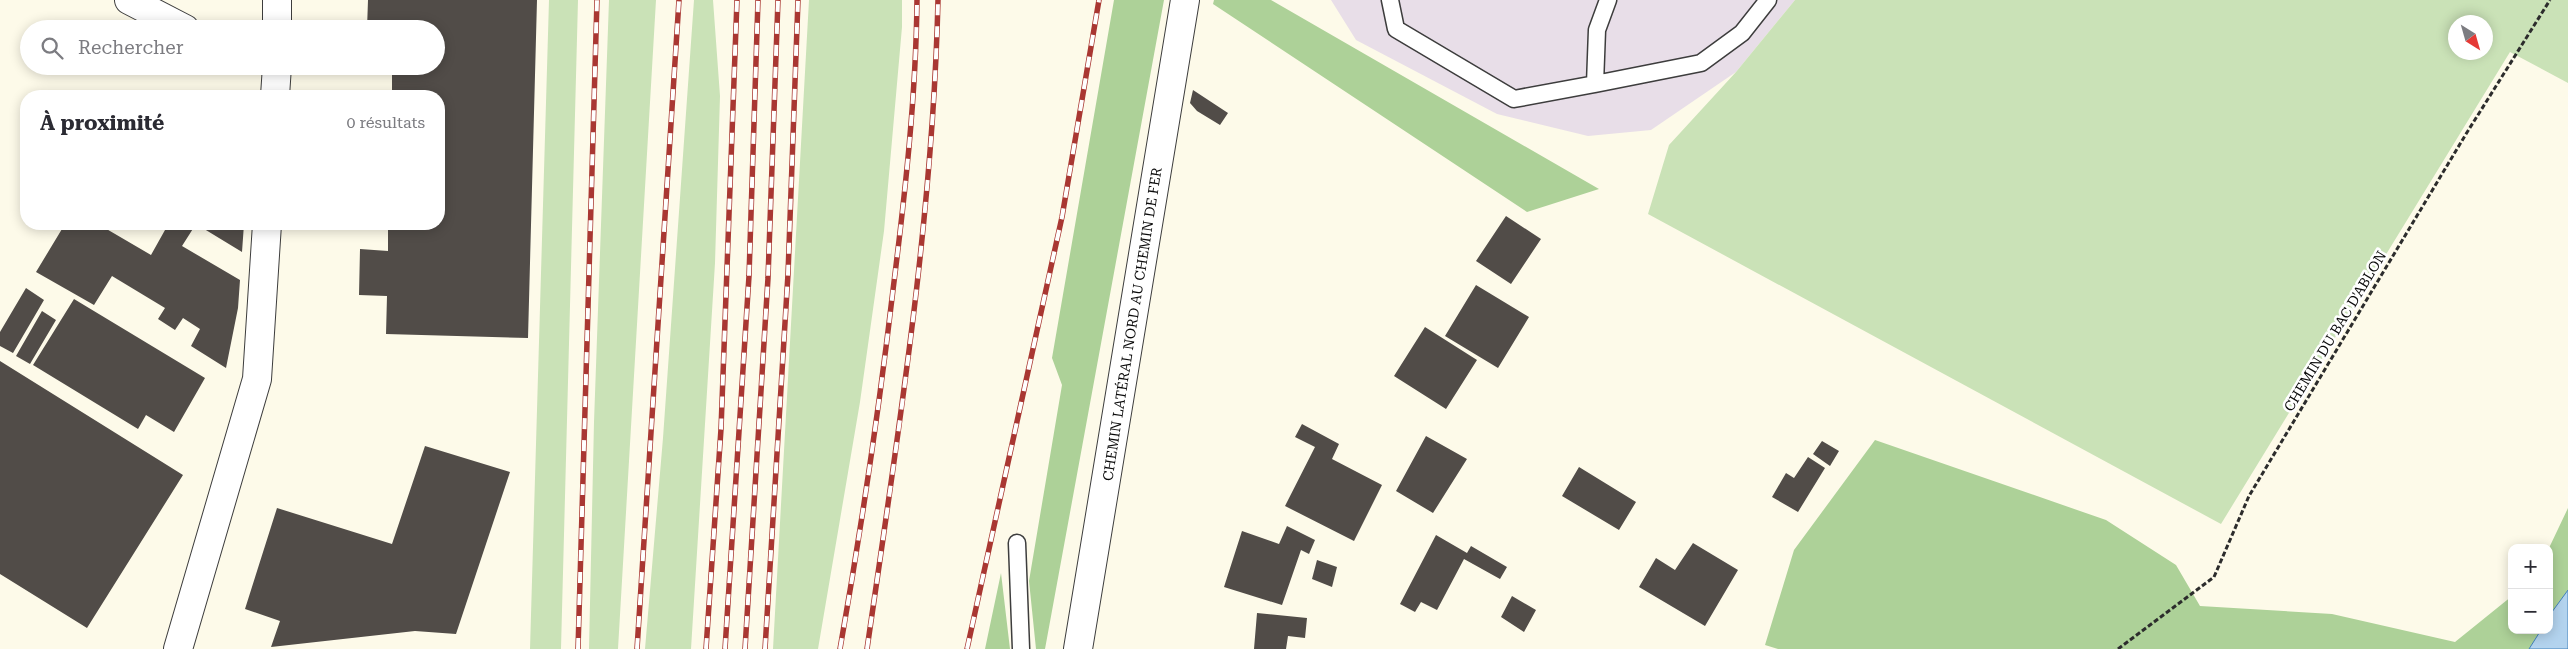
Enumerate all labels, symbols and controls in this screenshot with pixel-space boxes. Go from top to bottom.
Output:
north arrow [2448,15,2493,60]
search box [20,20,445,75]
icon: search [38,34,66,62]
text: Rechercher [78,36,184,59]
text: À proximité [40,111,164,135]
text: 0 résultats [346,113,425,132]
street label: CHEMIN LATÉRAL NORD AU CHEMIN DE FER [1099,166,1165,482]
street label: CHEMIN DU BAC D'ABLON [2281,248,2389,414]
map controls [2508,544,2553,634]
button: + [2508,544,2553,589]
button: − [2508,589,2553,634]

